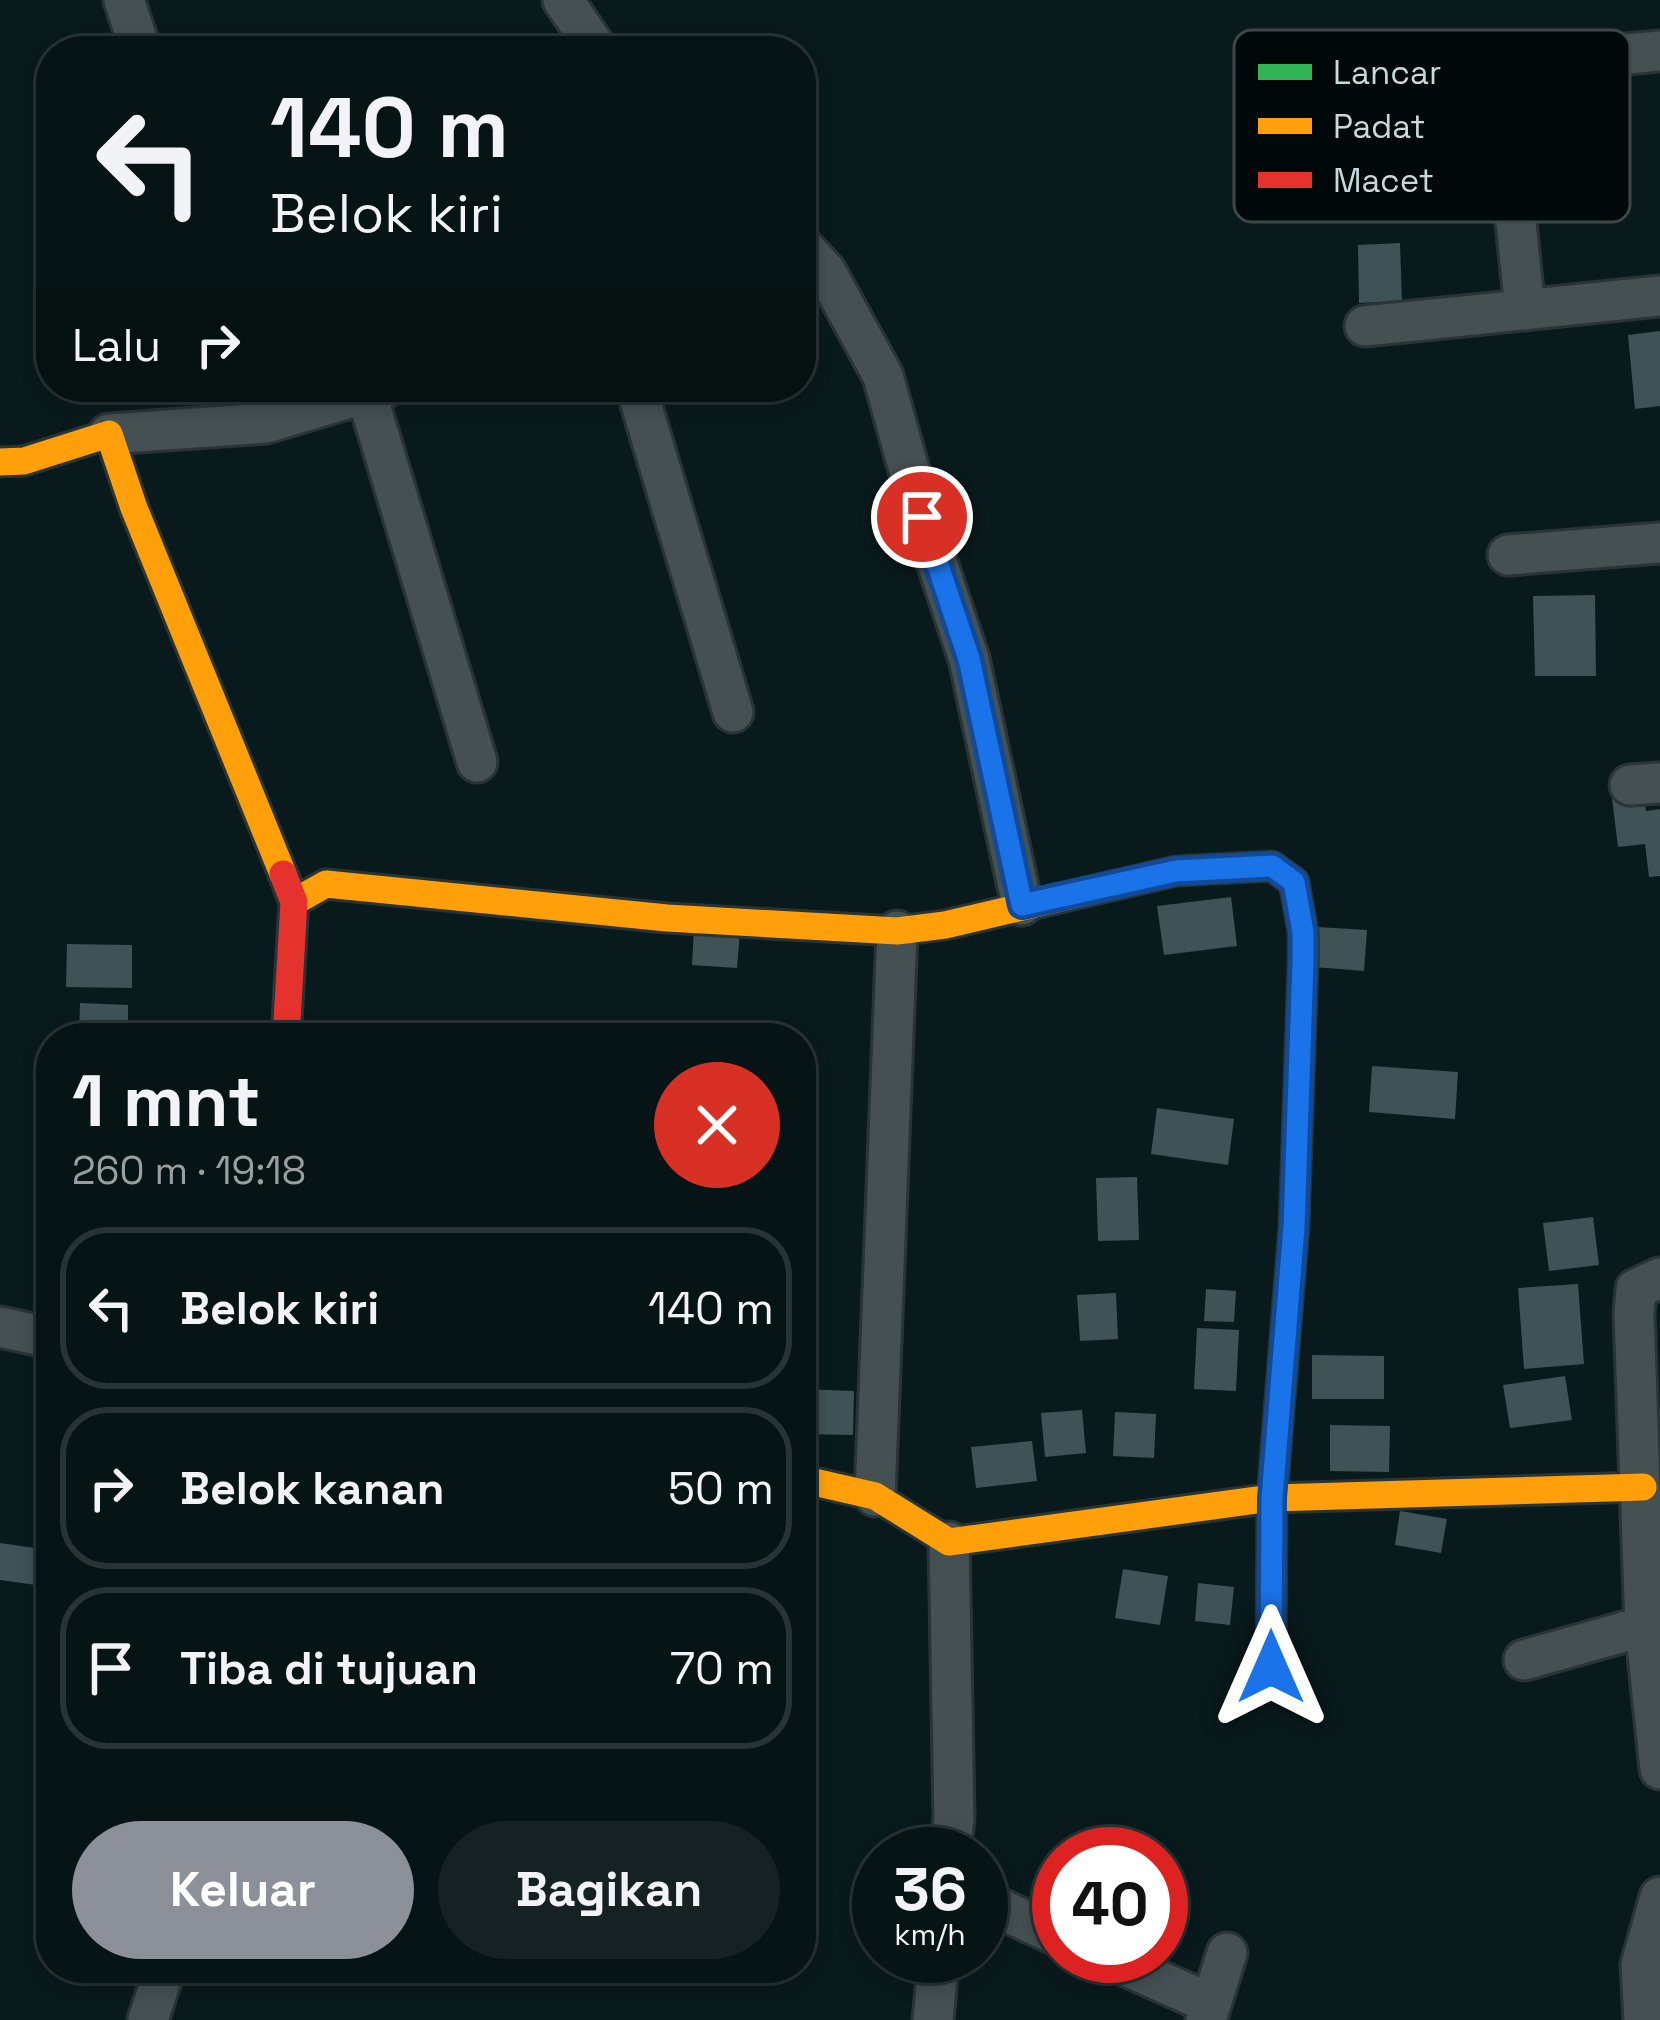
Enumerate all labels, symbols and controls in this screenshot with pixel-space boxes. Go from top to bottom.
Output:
legend [1234,30,1630,222]
text: Lancar [1333,52,1441,94]
text: 140 m [270,74,509,182]
icon: left [72,84,228,240]
text: Padat [1333,106,1425,148]
text: Macet [1333,160,1434,202]
text: Belok kiri [270,179,503,248]
icon: right [185,312,251,378]
text: Lalu [72,317,161,374]
pin [871,466,973,568]
icon: arrive [889,484,955,550]
text: 1 mnt [72,1055,261,1147]
button: close [654,1062,780,1188]
text: 260 m · 19:18 [72,1146,306,1195]
icon: left [78,1275,144,1341]
text: Belok kiri [180,1280,379,1337]
text: 140 m [648,1280,774,1337]
icon: right [78,1455,144,1521]
text: Belok kanan [180,1460,445,1517]
text: 50 m [668,1460,774,1517]
position arrow [1208,1604,1334,1730]
icon: arrive [78,1635,144,1701]
text: Tiba di tujuan [180,1640,478,1697]
text: 70 m [670,1640,774,1697]
button: Keluar [72,1821,414,1959]
button: Bagikan [438,1821,780,1959]
speed limit sign: 40 [1032,1827,1188,1983]
text: 36 [893,1851,967,1928]
text: km/h [894,1915,966,1954]

